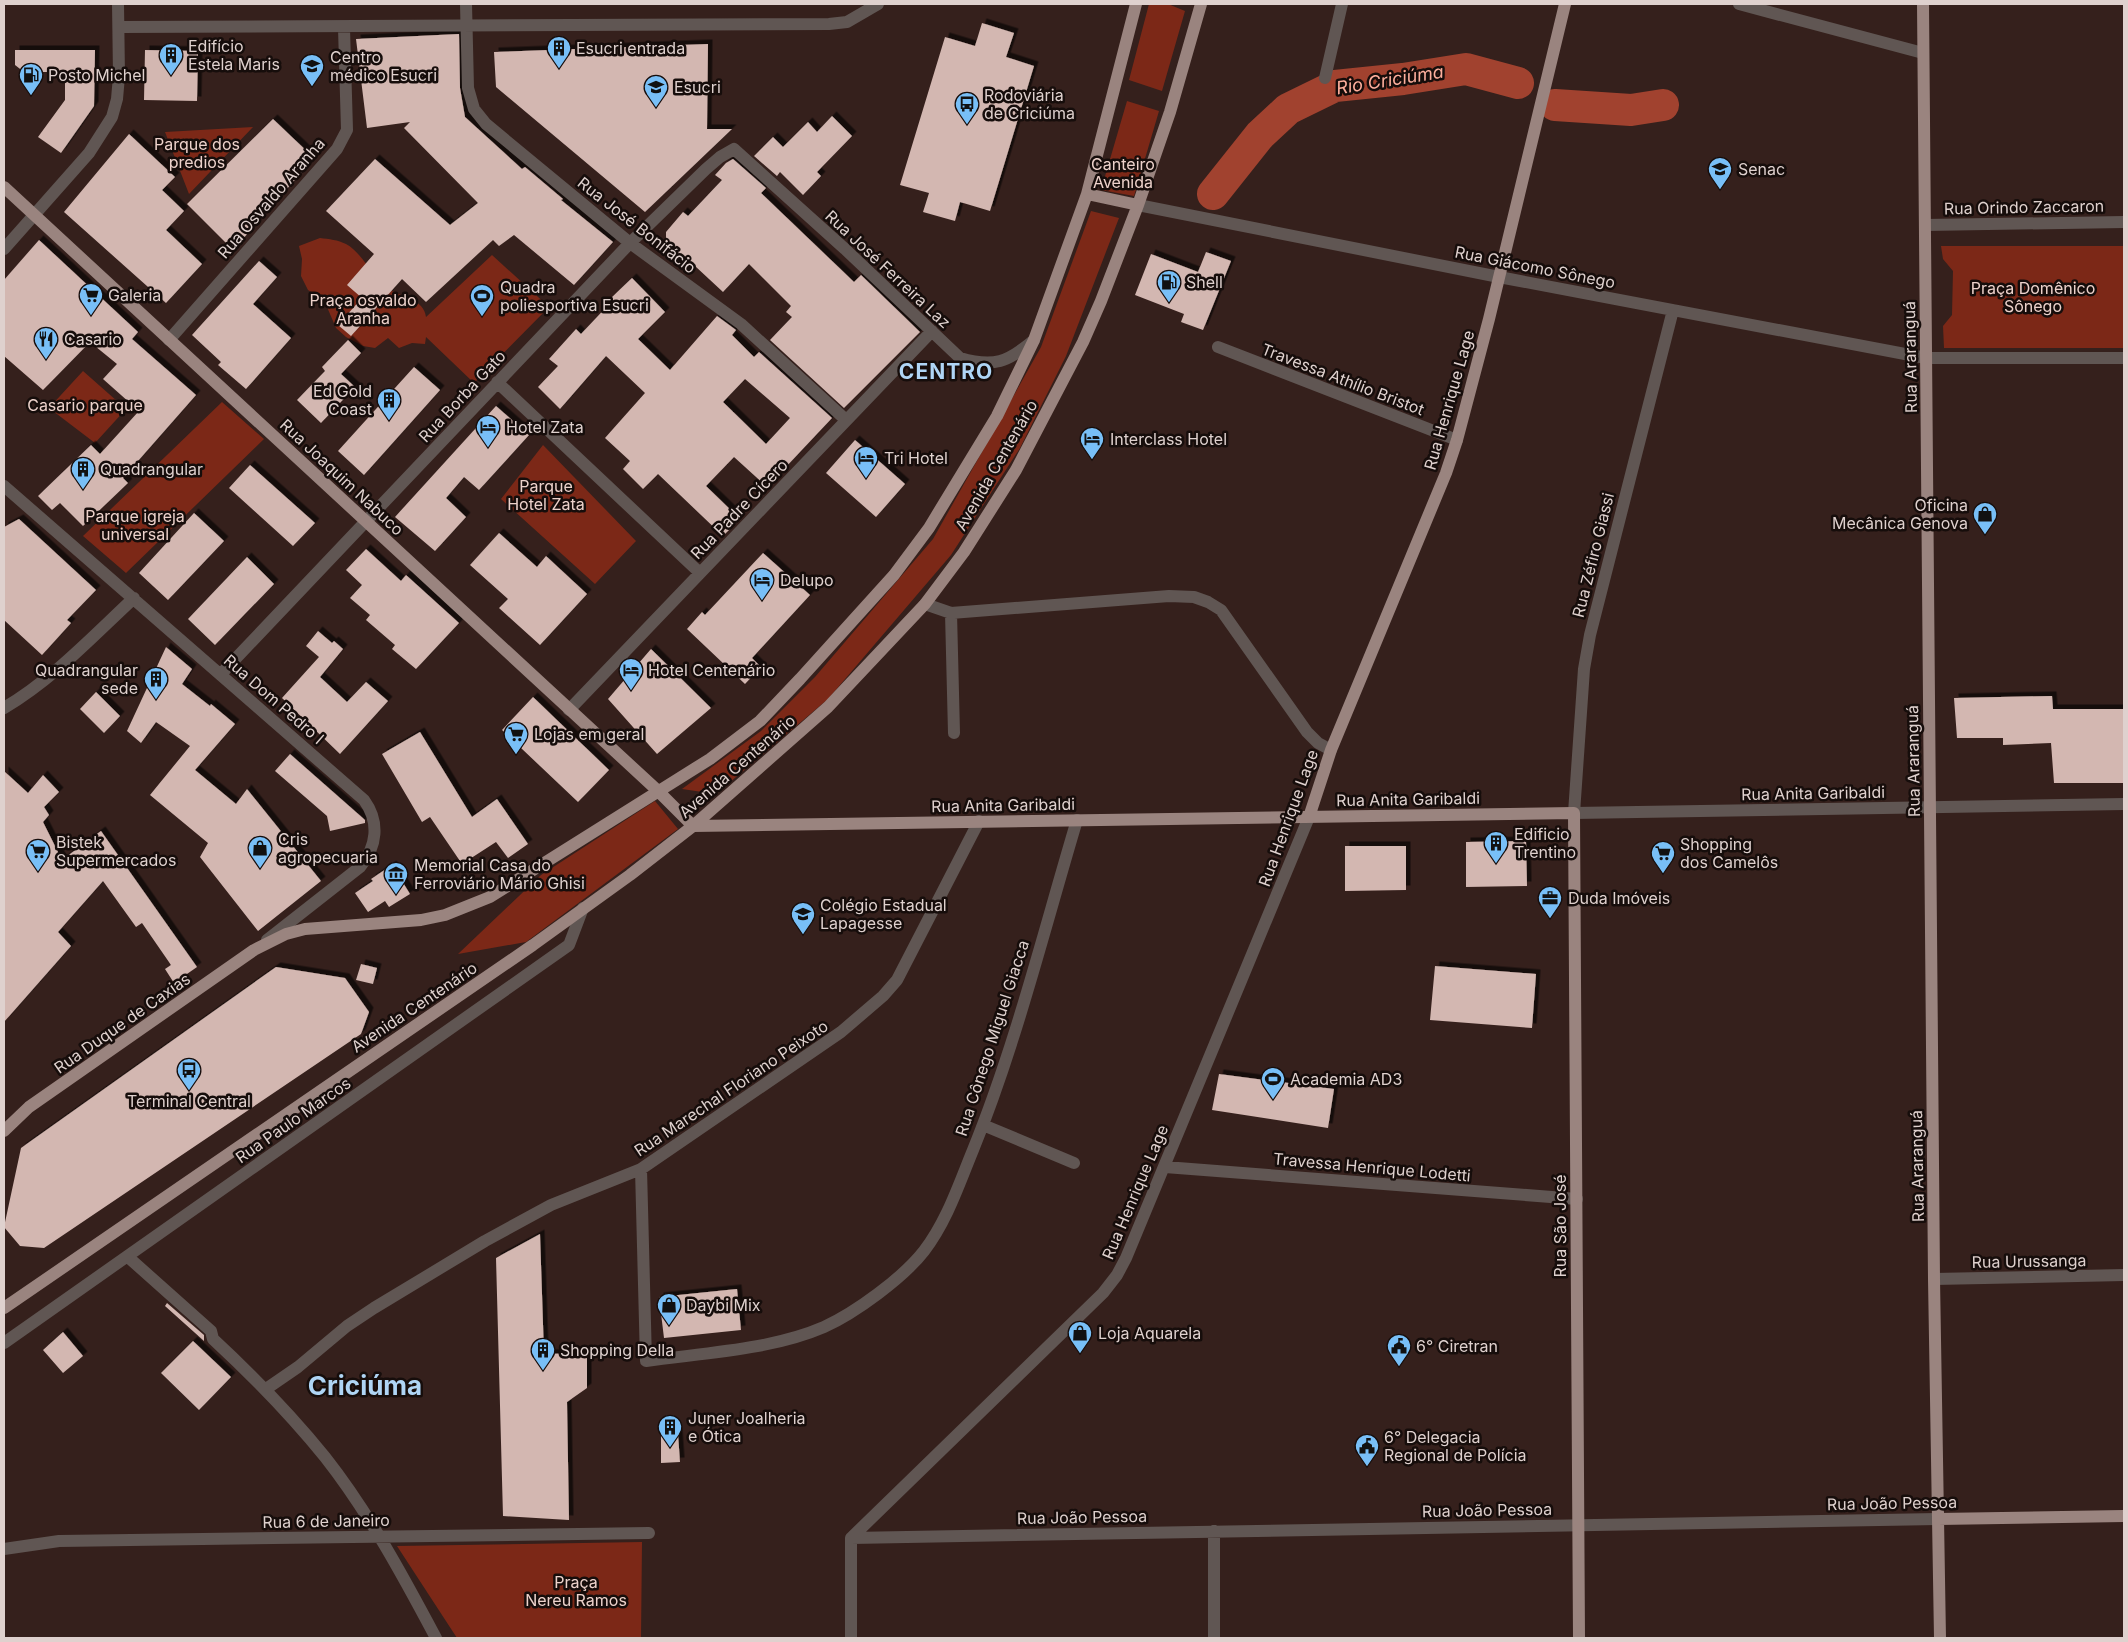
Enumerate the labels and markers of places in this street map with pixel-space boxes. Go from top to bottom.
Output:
building icon: Esucri entrada [546,35,572,69]
place label: Edifício Estela Maris [188,36,280,74]
place label: Esucri entrada [576,38,685,58]
building icon: Edifício Estela Maris [158,42,184,76]
place label: Centro médico Esucri [330,47,437,85]
school or university icon: Centro médico Esucri [299,53,325,87]
fuel station icon: Posto Michel [18,62,44,96]
place label: Posto Michel [48,65,145,85]
school or university icon: Esucri [643,74,669,108]
place label: Esucri [674,77,721,97]
place label: Rodoviária de Criciúma [984,85,1075,123]
bus stop icon: Rodoviária de Criciúma [954,91,980,125]
school or university icon: Senac [1707,156,1733,190]
place label: Senac [1738,159,1785,179]
fuel station icon: Shell [1156,269,1182,303]
place label: Shell [1186,272,1223,292]
place label: Quadra poliesportiva Esucri [500,277,649,315]
supermarket icon: Galeria [78,282,104,316]
sports icon: Quadra poliesportiva Esucri [469,283,495,317]
place label: Galeria [108,285,161,305]
restaurant icon: Casario [33,326,59,360]
place label: Casario [64,329,122,349]
place label: Ed Gold Coast [313,381,372,419]
building icon: Ed Gold Coast [376,387,402,421]
hotel icon: Hotel Zata [475,414,501,448]
place label: Hotel Zata [506,417,584,437]
hotel icon: Interclass Hotel [1079,426,1105,460]
place label: Interclass Hotel [1110,429,1227,449]
hotel icon: Tri Hotel [853,445,879,479]
place label: Tri Hotel [884,448,948,468]
building icon: Quadrangular [70,456,96,490]
place label: Quadrangular [100,459,203,479]
place label: Oficina Mecânica Genova [1832,495,1968,533]
shop icon: Oficina Mecânica Genova [1972,501,1998,535]
hotel icon: Delupo [749,567,775,601]
place label: Delupo [780,570,834,590]
hotel icon: Hotel Centenário [618,657,644,691]
place label: Quadrangular sede [35,660,138,698]
place label: Hotel Centenário [648,660,775,680]
building icon: Quadrangular sede [143,666,169,700]
supermarket icon: Lojas em geral [503,721,529,755]
place label: Lojas em geral [534,724,644,744]
place label: Edificio Trentino [1514,824,1576,862]
place label: Cris agropecuaria [278,829,378,867]
building icon: Edificio Trentino [1483,830,1509,864]
place label: Bistek Supermercados [56,832,176,870]
place label: Shopping dos Camelôs [1680,834,1778,872]
shop icon: Cris agropecuaria [247,835,273,869]
supermarket icon: Bistek Supermercados [25,838,51,872]
supermarket icon: Shopping dos Camelôs [1650,840,1676,874]
place label: Memorial Casa do Ferroviário Mário Ghisi [414,855,585,893]
museum icon: Memorial Casa do Ferroviário Mário Ghisi [383,861,409,895]
office icon: Duda Imóveis [1537,885,1563,919]
place label: Duda Imóveis [1568,888,1670,908]
place label: Colégio Estadual Lapagesse [820,895,947,933]
school or university icon: Colégio Estadual Lapagesse [790,901,816,935]
bus stop icon: Terminal Central [176,1057,202,1091]
sports icon: Academia AD3 [1260,1066,1286,1100]
place label: Academia AD3 [1290,1069,1402,1089]
place label: Terminal Central [127,1091,251,1111]
shop icon: Daybi Mix [656,1292,682,1326]
place label: Daybi Mix [686,1295,761,1315]
shop icon: Loja Aquarela [1067,1320,1093,1354]
place label: Loja Aquarela [1098,1323,1201,1343]
public building icon: 6° Ciretran [1386,1333,1412,1367]
place label: 6° Ciretran [1416,1336,1498,1356]
building icon: Shopping Della [530,1337,556,1371]
place label: Shopping Della [560,1340,674,1360]
place label: Juner Joalheria e Ótica [688,1408,806,1446]
building icon: Juner Joalheria e Ótica [657,1414,683,1448]
place label: 6° Delegacia Regional de Polícia [1384,1427,1527,1465]
public building icon: 6° Delegacia Regional de Polícia [1354,1433,1380,1467]

